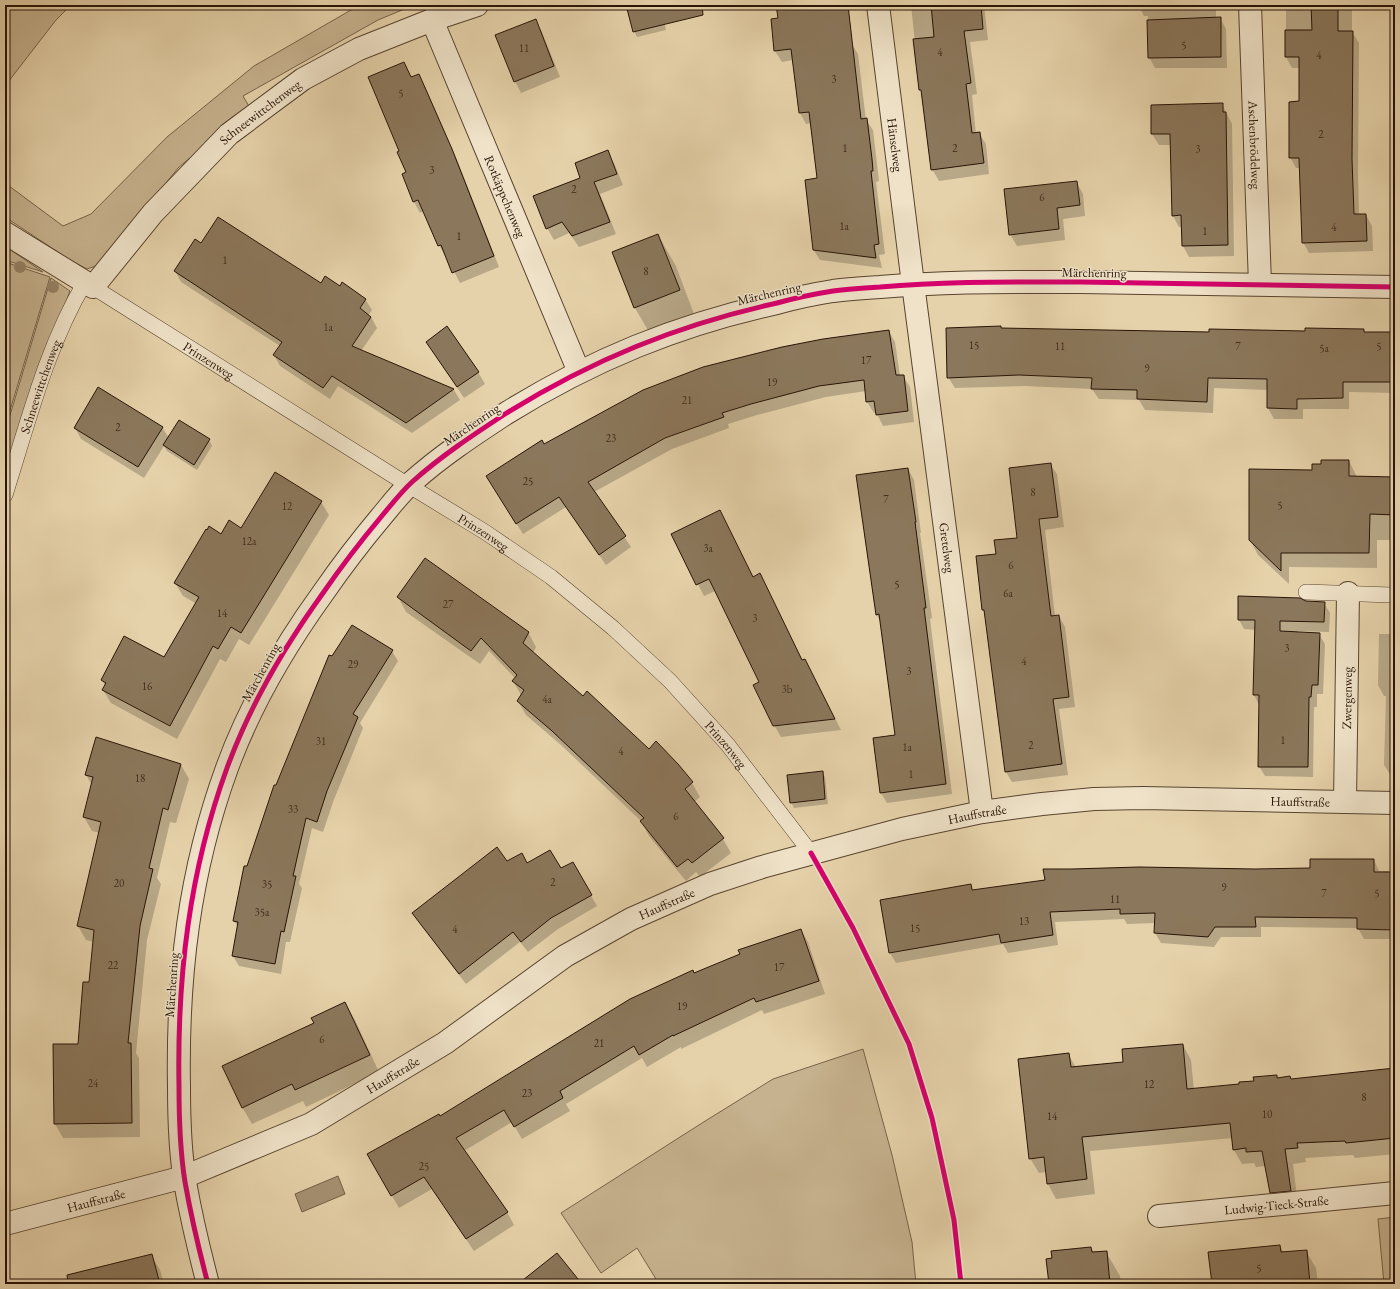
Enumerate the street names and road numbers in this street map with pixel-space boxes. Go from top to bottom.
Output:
street label: Schneewittchenweg [215,76,304,148]
street label: Aschenbrödelweg [1244,99,1265,190]
street label: Hänselweg [883,117,907,173]
street label: Rotkäppchenweg [480,153,530,240]
street label: Märchenring [1061,263,1127,282]
street label: Märchenring [736,278,803,309]
street label: Schneewittchenweg [16,337,65,436]
street label: Prinzenweg [180,338,238,383]
street label: Märchenring [440,399,503,450]
street label: Prinzenweg [455,510,512,555]
street label: Gretelweg [935,521,959,574]
street label: Märchenring [237,639,284,705]
street label: Zwergenweg [1338,666,1356,729]
street label: Prinzenweg [701,717,751,772]
street label: Hauffstraße [1270,793,1330,811]
street label: Hauffstraße [946,801,1008,828]
street label: Hauffstraße [636,884,697,924]
street label: Märchenring [161,952,182,1018]
street label: Hauffstraße [363,1052,423,1098]
street label: Hauffstraße [65,1185,127,1216]
street label: Ludwig-Tieck-Straße [1224,1192,1329,1219]

